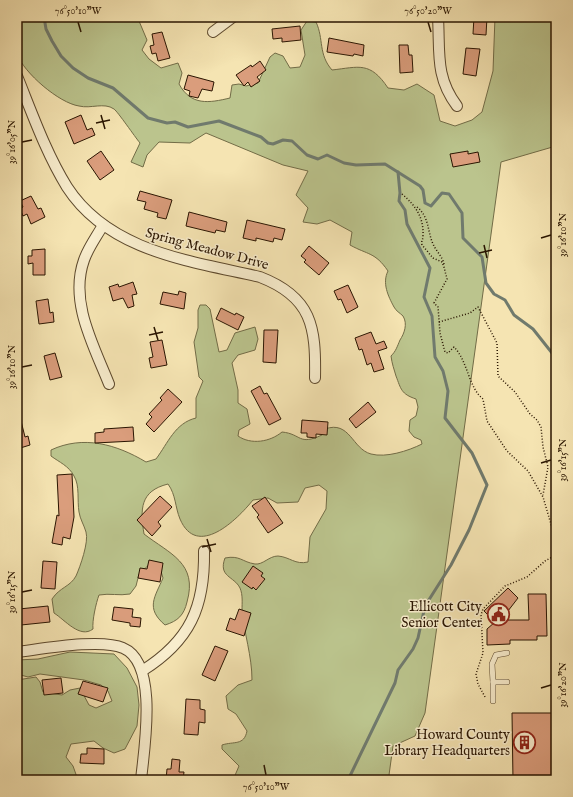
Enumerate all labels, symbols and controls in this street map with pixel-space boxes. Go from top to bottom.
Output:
text: 76°50'10"W [55,5,102,18]
text: 76°50'20"W [404,5,452,18]
text: 39°16'05"N [6,120,19,164]
text: 39°16'10"N [557,213,570,257]
street label: Spring Meadow Drive [143,224,271,274]
text: 39°16'10"N [6,345,19,389]
text: 39°16'15"N [557,438,570,481]
text: 39°16'15"N [6,570,19,613]
place label: Ellicott City Senior Center [401,598,482,632]
public building icon: Ellicott City Senior Center [485,602,511,628]
text: 39°16'20"N [557,662,570,708]
place label: Howard County Library Headquarters [384,726,510,760]
building icon: Howard County Library Headquarters [512,730,538,756]
text: 76°50'10"W [243,781,290,794]

